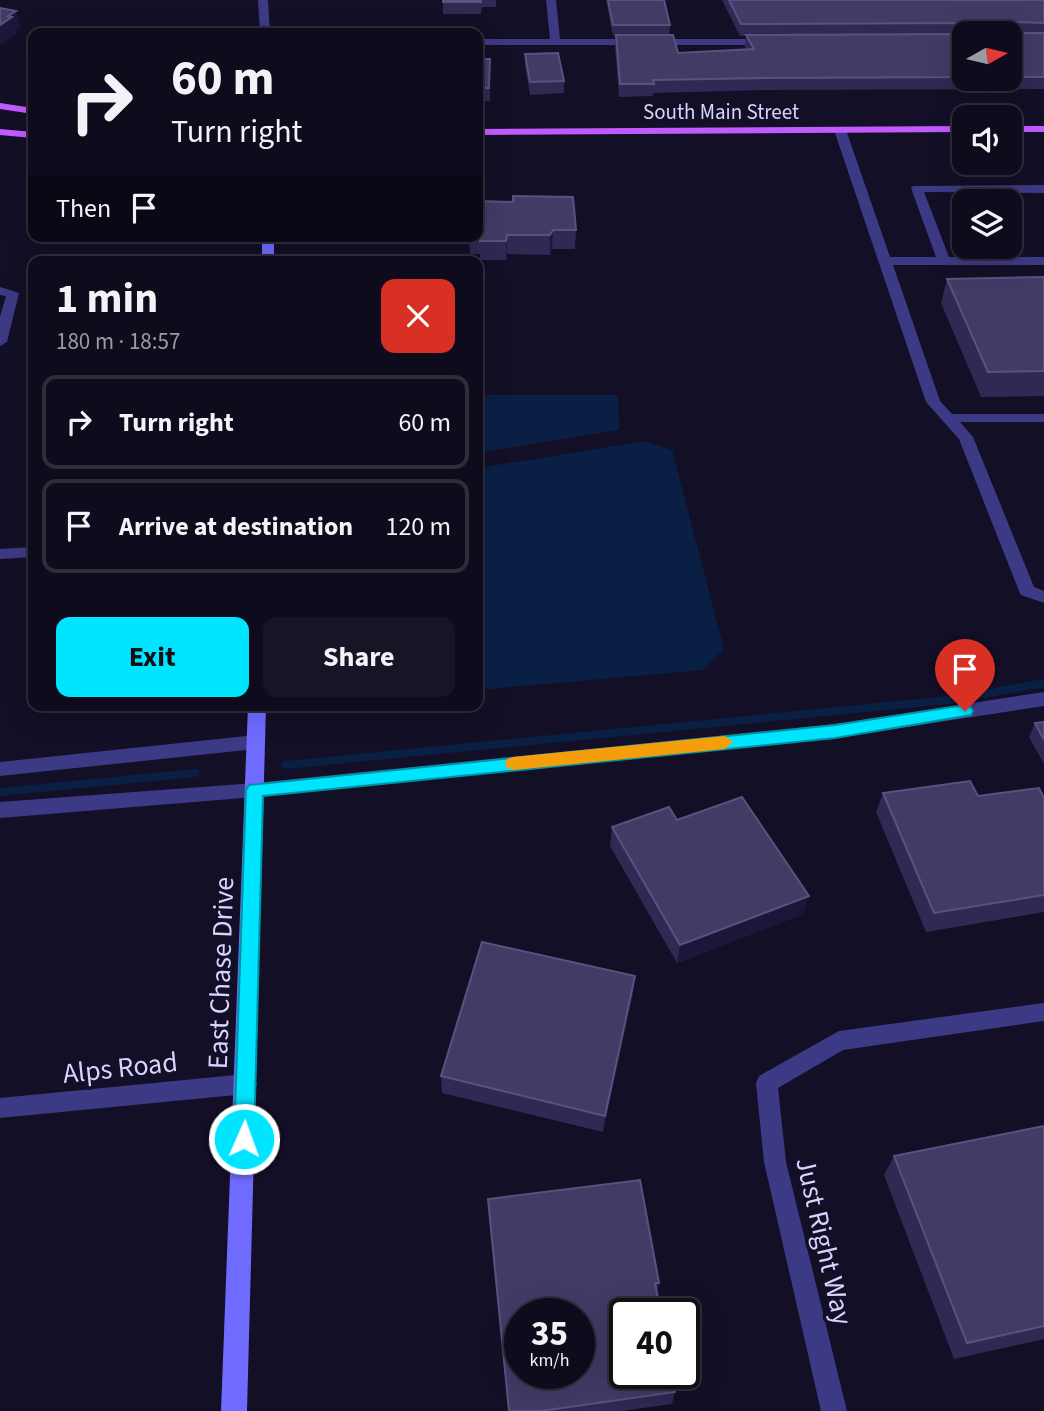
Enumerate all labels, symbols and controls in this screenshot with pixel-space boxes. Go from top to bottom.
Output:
north arrow [952,21,1022,91]
map controls [952,21,1022,259]
text: 60 m [171,44,275,114]
icon: right [56,56,147,147]
street label: South Main Street [643,97,799,127]
button: sound [952,105,1022,175]
text: Turn right [171,109,302,155]
icon: arrive [125,189,163,227]
button: layers [952,189,1022,259]
text: Then [56,190,111,227]
text: 1 min [56,269,158,329]
button: close [381,279,455,353]
text: 180 m · 18:57 [56,325,180,358]
icon: right [60,403,98,441]
text: Turn right [119,404,234,441]
text: 60 m [398,404,451,441]
icon: arrive [60,507,98,545]
text: Arrive at destination [119,508,353,545]
text: 120 m [385,508,451,545]
button: Exit [56,617,249,697]
button: Share [263,617,455,697]
pin [935,639,995,711]
icon: arrive [946,650,984,688]
street label: East Chase Drive [198,876,244,1070]
street label: Alps Road [61,1042,180,1094]
position arrow [207,1102,281,1176]
street label: Just Right Way [785,1153,863,1329]
speed limit sign: 40 [609,1298,700,1389]
text: 35 [531,1309,568,1359]
text: km/h [530,1348,569,1373]

